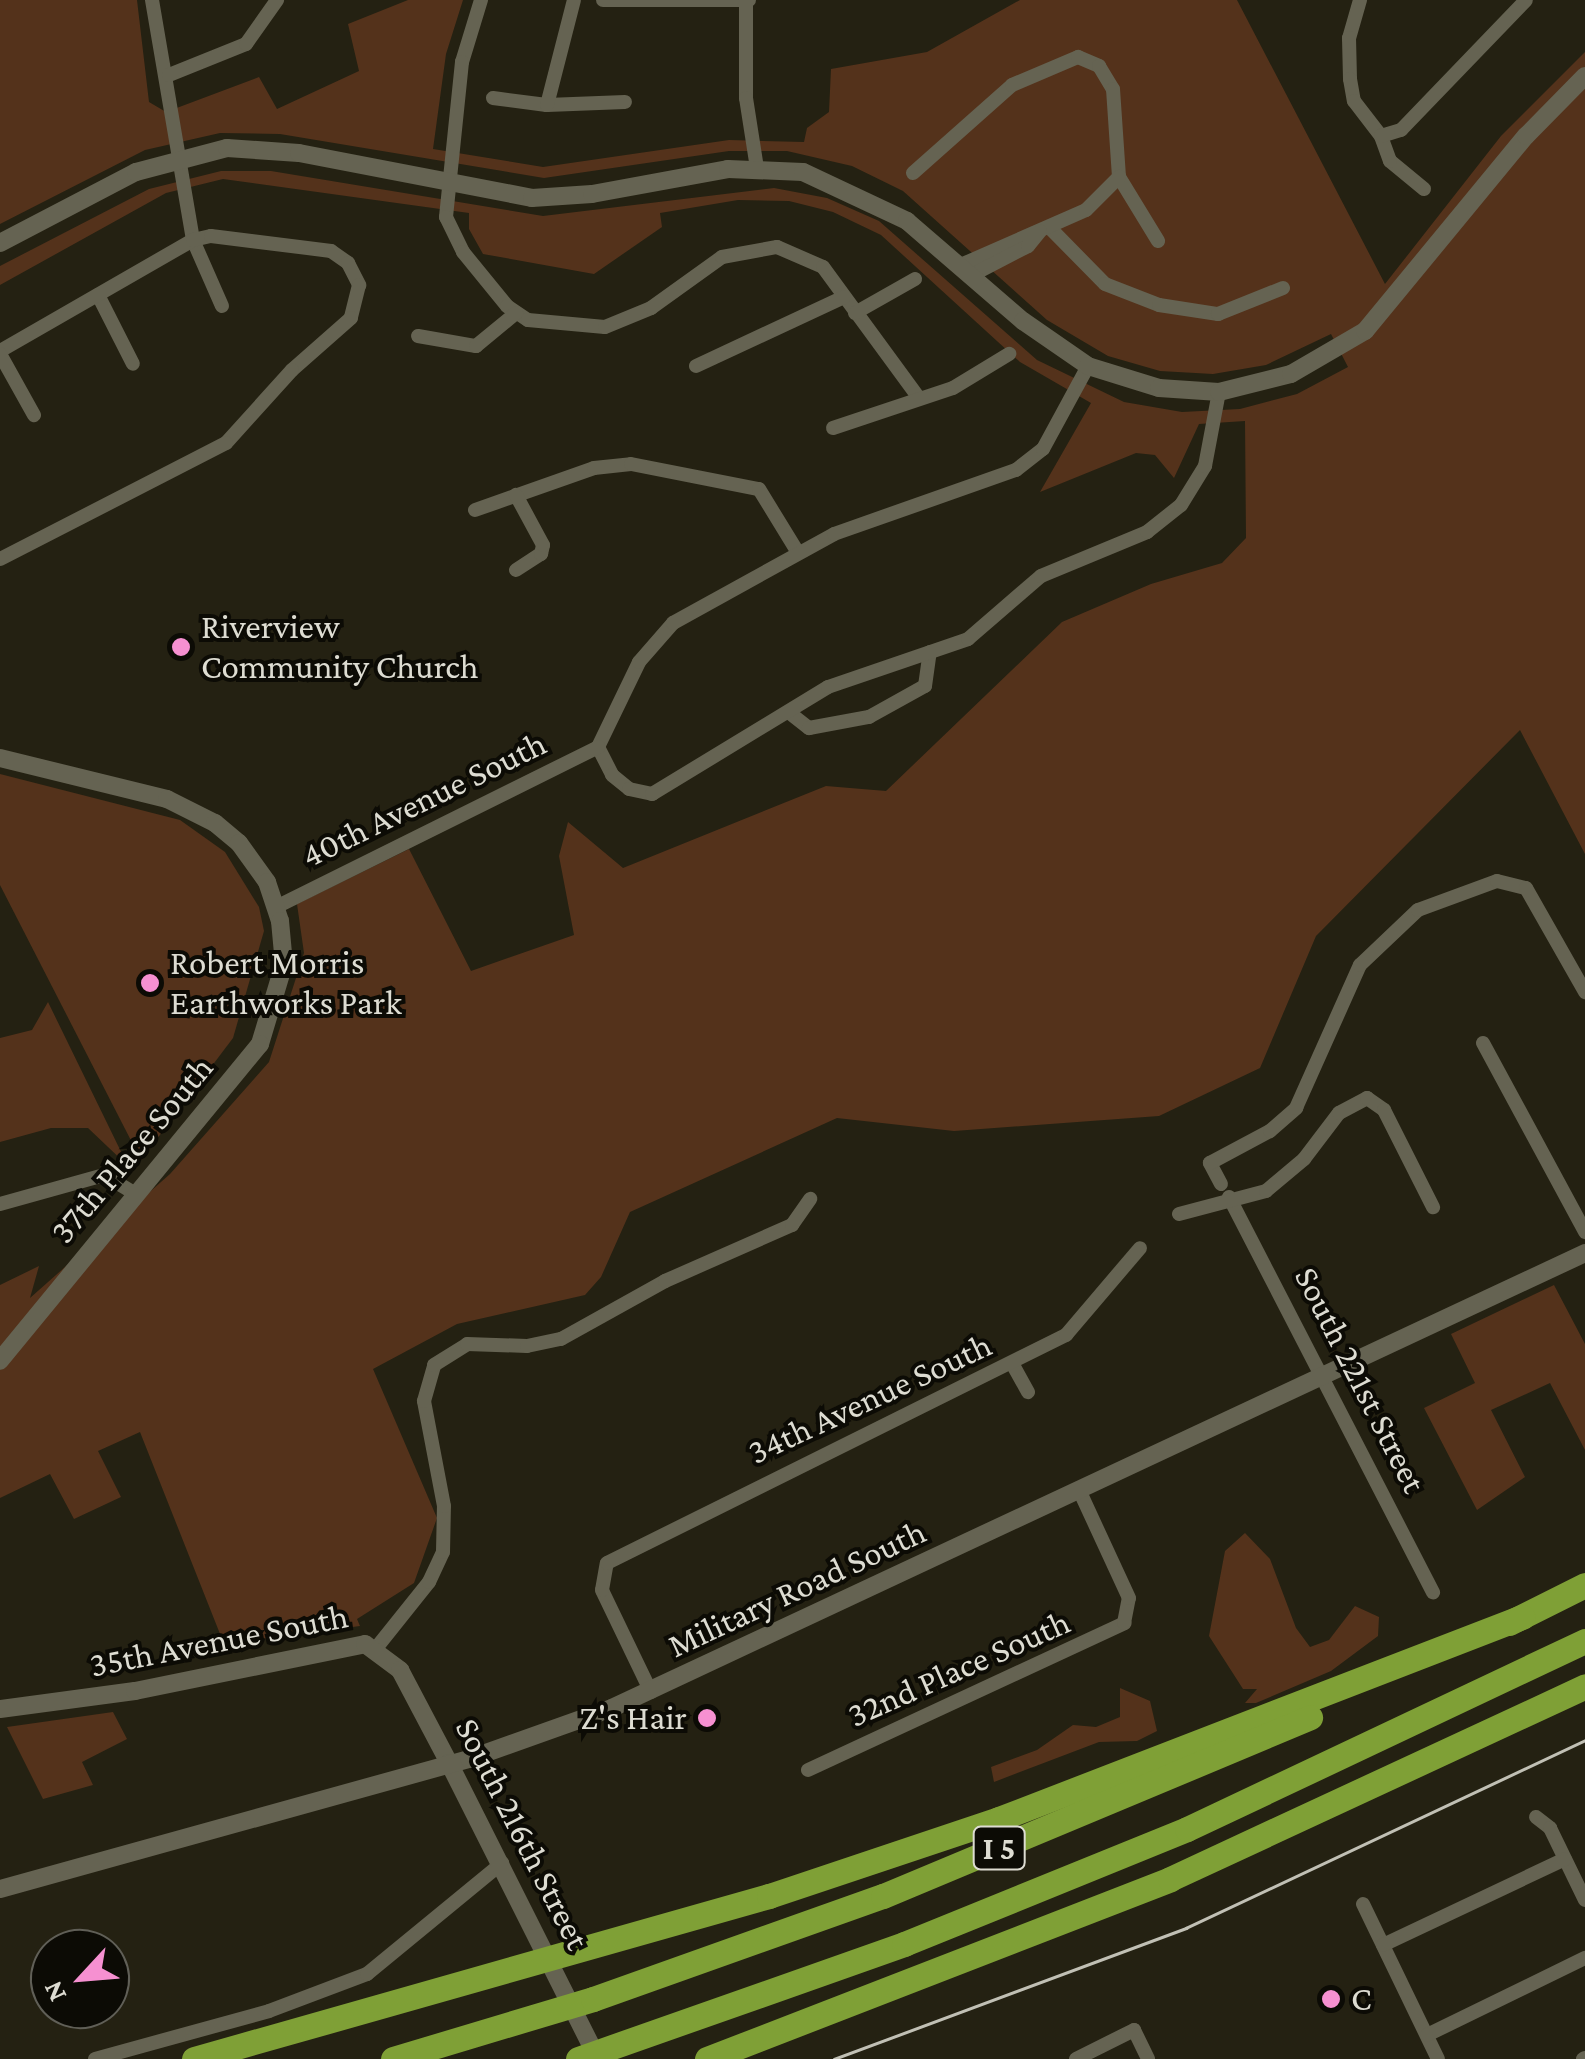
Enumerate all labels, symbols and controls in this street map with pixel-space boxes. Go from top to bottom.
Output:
place label: Riverview Community Church [201,606,479,688]
marker: Riverview Community Church [170,636,192,658]
street label: 40th Avenue South [295,723,553,877]
place label: Robert Morris Earthworks Park [170,942,402,1024]
marker: Robert Morris Earthworks Park [139,972,161,994]
street label: 37th Place South [42,1048,222,1252]
street label: South 221st Street [1285,1260,1435,1500]
street label: 34th Avenue South [742,1324,998,1474]
street label: Military Road South [661,1511,933,1667]
street label: 35th Avenue South [86,1595,352,1687]
street label: 32nd Place South [841,1601,1077,1737]
place label: Z's Hair [580,1697,687,1739]
marker: Z's Hair [696,1707,718,1729]
street label: South 216th Street [446,1711,598,1957]
road number: I 5 [972,1821,1026,1875]
north arrow [30,1929,130,2029]
text: N [36,1976,73,2007]
place label: C [1351,1978,1372,2020]
marker: C [1320,1988,1342,2010]

